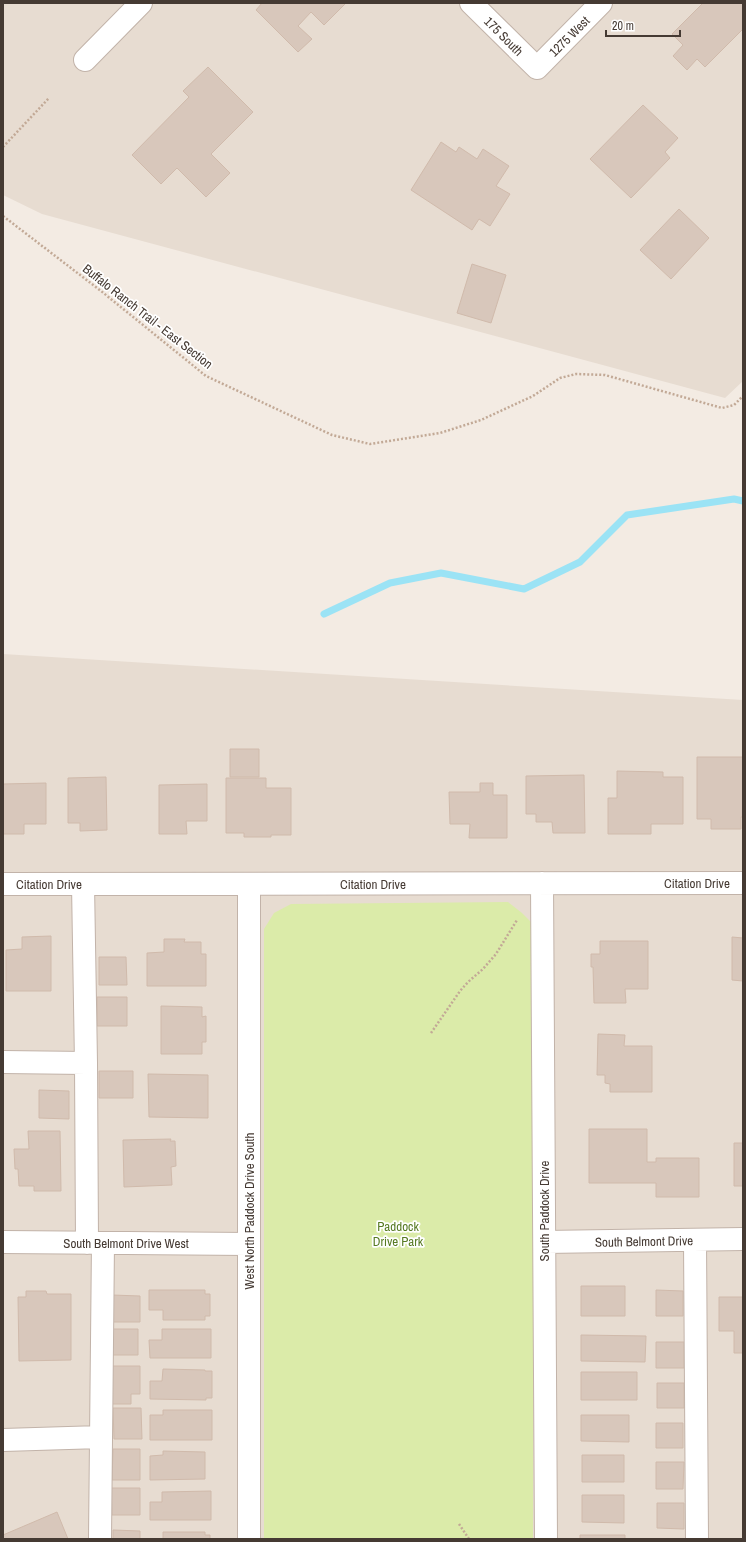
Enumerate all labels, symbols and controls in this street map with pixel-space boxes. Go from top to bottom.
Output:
street label: 1275 West [545,12,593,60]
scale bar [606,12,680,38]
street label: 175 South [480,13,527,60]
text: 20 m [612,18,634,34]
street label: Buffalo Ranch Trail - East Section [79,260,216,373]
street label: Citation Drive [664,875,730,892]
street label: Citation Drive [16,876,82,893]
street label: Citation Drive [340,876,406,893]
street label: West North Paddock Drive South [241,1133,258,1289]
street label: South Paddock Drive [536,1161,553,1261]
park label: Paddock Drive Park [373,1218,424,1250]
street label: South Belmont Drive [595,1232,693,1251]
street label: South Belmont Drive West [63,1235,189,1252]

